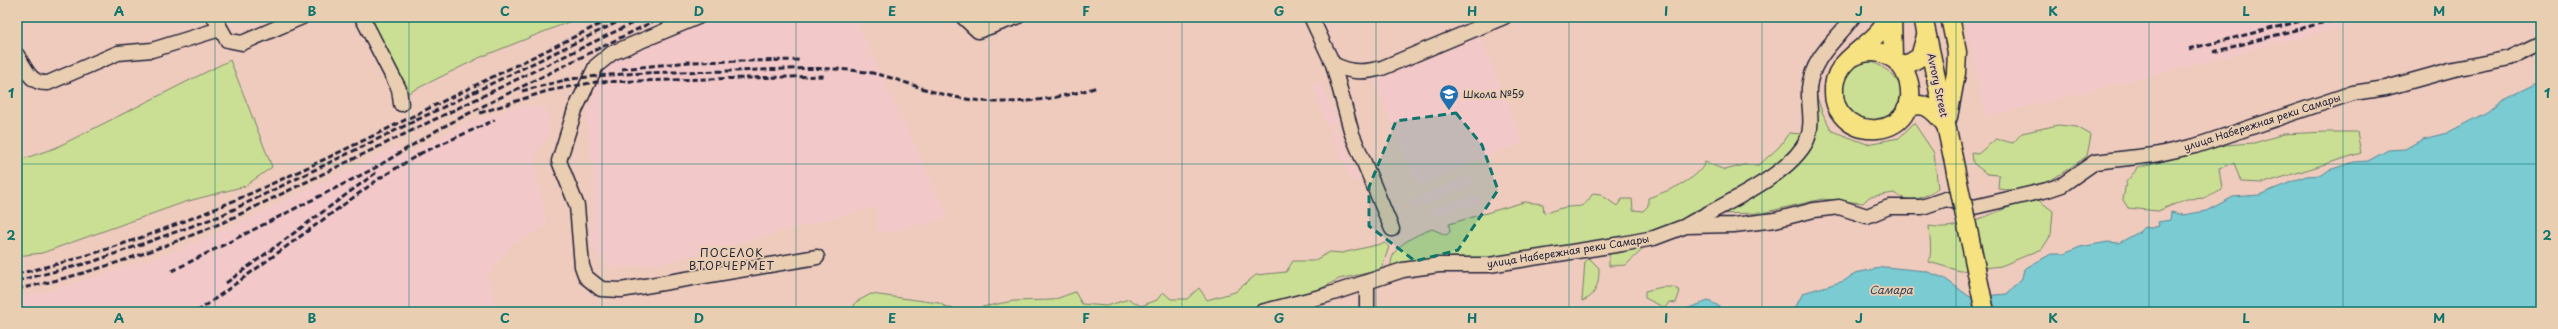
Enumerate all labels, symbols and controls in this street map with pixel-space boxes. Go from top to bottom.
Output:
text: A [114,1,124,20]
text: B [308,1,317,20]
text: C [500,1,510,20]
text: D [694,1,704,20]
text: E [888,1,896,20]
text: F [1082,1,1090,20]
text: G [1274,1,1284,20]
text: H [1467,1,1477,20]
text: I [1664,1,1668,20]
text: J [1855,1,1863,20]
text: K [2048,1,2058,20]
text: L [2242,1,2250,20]
text: M [2433,1,2445,20]
street label: Avrory Street [1924,51,1953,118]
text: 1 [8,83,14,102]
school or university icon: Школа №59 [1438,83,1460,111]
text: 1 [2544,83,2550,102]
place label: Школа №59 [1463,86,1524,101]
street label: улица Набережная реки Самары [2181,89,2342,154]
text: 2 [6,225,16,244]
text: 2 [2542,225,2552,244]
street label: улица Набережная реки Самары [1486,230,1650,271]
district label: ПОСЕЛОК ВТОРЧЕРМЕТ [689,244,775,274]
water label: Самара [1869,281,1914,298]
text: A [114,308,124,327]
text: B [308,308,317,327]
text: C [500,308,510,327]
text: D [694,308,704,327]
text: E [888,308,896,327]
text: F [1082,308,1090,327]
text: G [1274,308,1284,327]
text: H [1467,308,1477,327]
text: I [1664,308,1668,327]
text: J [1855,308,1863,327]
text: K [2048,308,2058,327]
text: L [2242,308,2250,327]
text: M [2433,308,2445,327]

